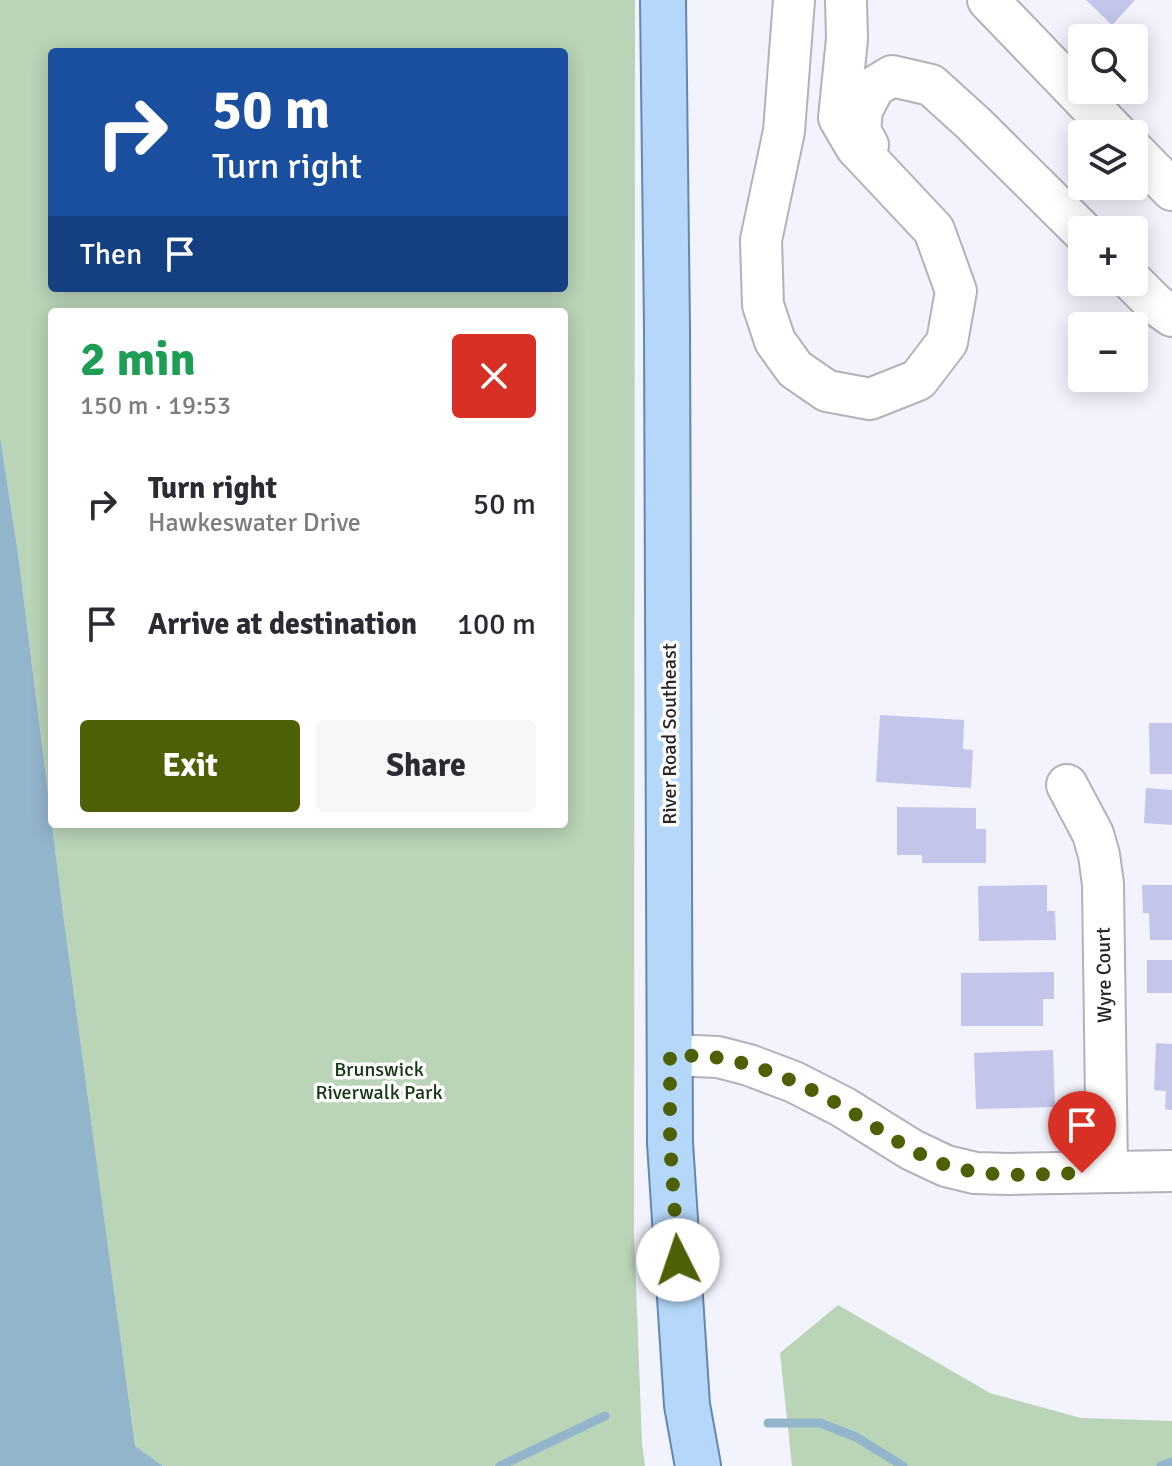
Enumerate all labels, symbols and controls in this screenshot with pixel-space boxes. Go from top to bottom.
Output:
map controls [1068,24,1148,392]
button: search [1068,24,1148,104]
text: 50 m [212,75,330,144]
icon: right [80,80,184,184]
button: layers [1068,120,1148,200]
text: Turn right [212,144,362,189]
button: + [1068,216,1148,296]
icon: arrive [158,232,202,276]
text: Then [80,236,142,273]
button: − [1068,312,1148,392]
text: 2 min [80,330,196,389]
button: close [452,334,536,418]
text: 150 m · 19:53 [80,390,231,422]
text: Turn right [148,470,277,507]
icon: right [80,482,124,526]
text: 50 m [473,486,536,523]
text: Hawkeswater Drive [148,507,361,539]
icon: arrive [80,602,124,646]
text: Arrive at destination [148,606,417,643]
text: 100 m [457,606,536,643]
street label: River Road Southeast [657,643,682,825]
button: Exit [80,720,300,812]
button: Share [316,720,536,812]
street label: Wyre Court [1091,927,1117,1023]
park label: Brunswick Riverwalk Park [316,1057,443,1105]
pin [1048,1091,1116,1173]
icon: arrive [1060,1103,1104,1147]
position arrow [636,1218,720,1302]

